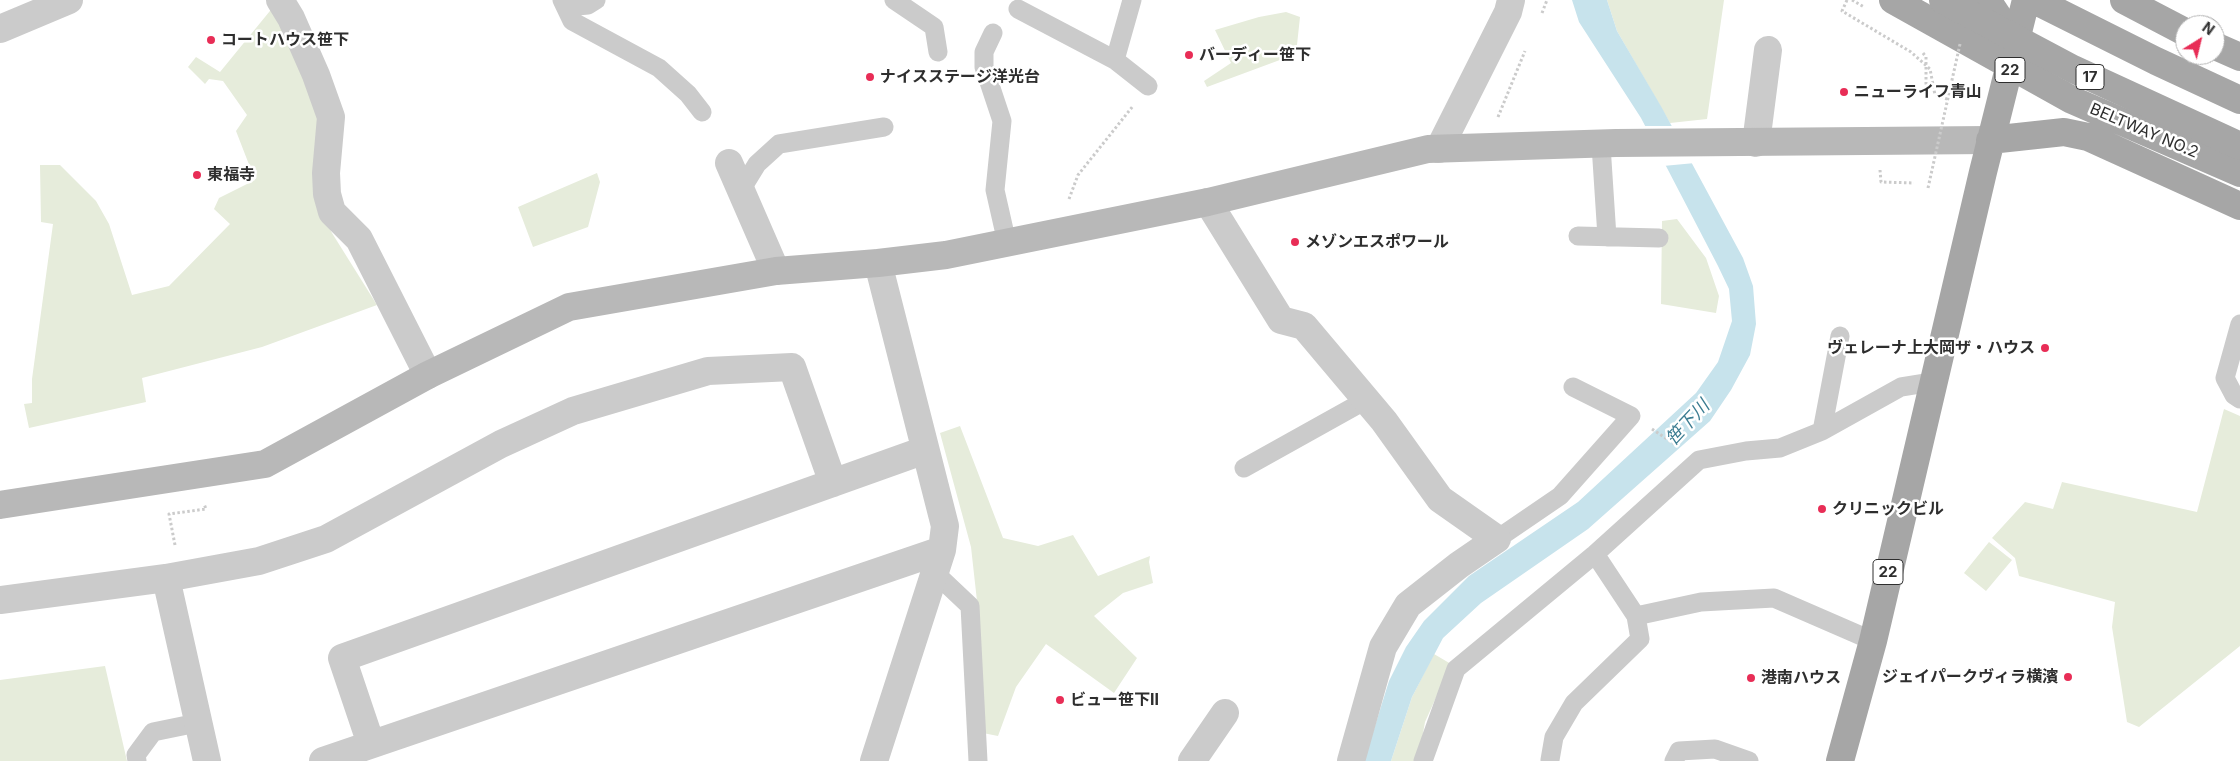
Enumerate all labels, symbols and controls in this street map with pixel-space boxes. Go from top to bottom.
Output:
north arrow [2175,15,2225,65]
text: N [2199,18,2218,38]
place label: コートハウス笹下 [221,30,349,50]
marker: コートハウス笹下 [205,34,217,46]
place label: バーディー笹下 [1199,45,1311,65]
marker: バーディー笹下 [1183,49,1195,61]
road number: 22 [1995,58,2025,82]
road number: 17 [2076,64,2104,90]
place label: ナイスステージ洋光台 [880,67,1040,87]
marker: ナイスステージ洋光台 [864,71,876,83]
place label: ニューライフ青山 [1854,82,1982,102]
marker: ニューライフ青山 [1838,86,1850,98]
street label: BELTWAY NO.2 [2087,100,2201,162]
place label: 東福寺 [207,165,255,185]
marker: 東福寺 [191,169,203,181]
place label: メゾンエスポワール [1305,232,1449,252]
marker: メゾンエスポワール [1289,236,1301,248]
place label: ヴェレーナ上大岡ザ・ハウス [1827,338,2035,358]
marker: ヴェレーナ上大岡ザ・ハウス [2039,342,2051,354]
water label: 笹下川 [1662,396,1714,450]
place label: クリニックビル [1832,499,1944,519]
marker: クリニックビル [1816,503,1828,515]
road number: 22 [1873,560,1903,584]
place label: ジェイパークヴィラ横濱 [1882,667,2058,687]
place label: 港南ハウス [1761,668,1841,688]
marker: ジェイパークヴィラ横濱 [2062,671,2074,683]
marker: 港南ハウス [1745,672,1757,684]
place label: ビュー笹下Ⅱ [1070,690,1159,710]
marker: ビュー笹下Ⅱ [1054,694,1066,706]

